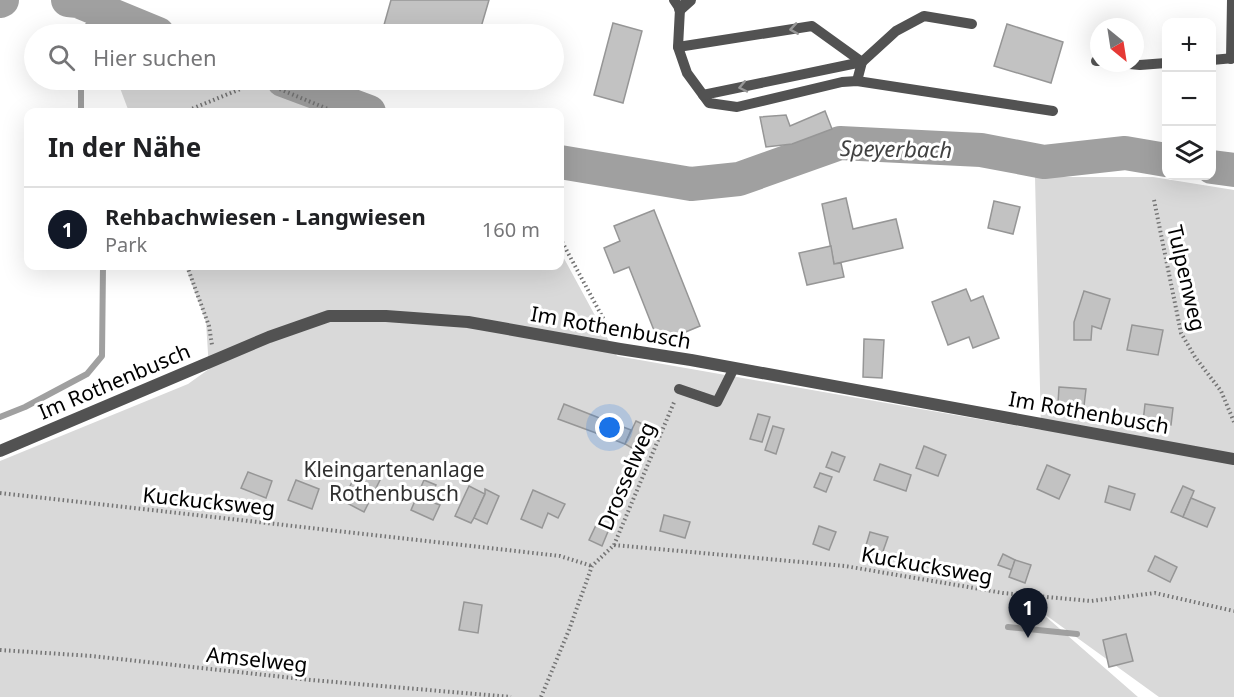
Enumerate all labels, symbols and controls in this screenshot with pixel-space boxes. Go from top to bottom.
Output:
north arrow [1090,18,1144,72]
map controls [1162,18,1216,180]
button: + [1162,18,1216,72]
one-way arrow [790,22,799,34]
search box [24,24,564,90]
icon: search [45,41,78,74]
text: Hier suchen [93,42,217,72]
button: − [1162,72,1216,126]
one-way arrow [739,80,749,93]
button: layers [1162,126,1216,180]
text: In der Nähe [48,129,201,165]
water label: Speyerbach [840,132,952,164]
text: Rehbachwiesen - Langwiesen [105,201,426,231]
text: 1 [62,216,73,243]
text: 160 m [482,216,540,243]
street label: Tulpenweg [1161,222,1213,334]
text: Park [105,231,147,258]
street label: Im Rothenbusch [529,299,693,355]
street label: Im Rothenbusch [34,336,194,426]
street label: Im Rothenbusch [1007,384,1171,440]
your location [595,413,624,442]
street label: Drosselweg [591,418,661,534]
park label: Kleingartenanlage Rothenbusch [303,455,485,507]
street label: Kuckucksweg [141,480,277,522]
street label: Kuckucksweg [859,540,995,590]
pin: 1 [1008,588,1048,638]
street label: Amselweg [205,640,309,678]

